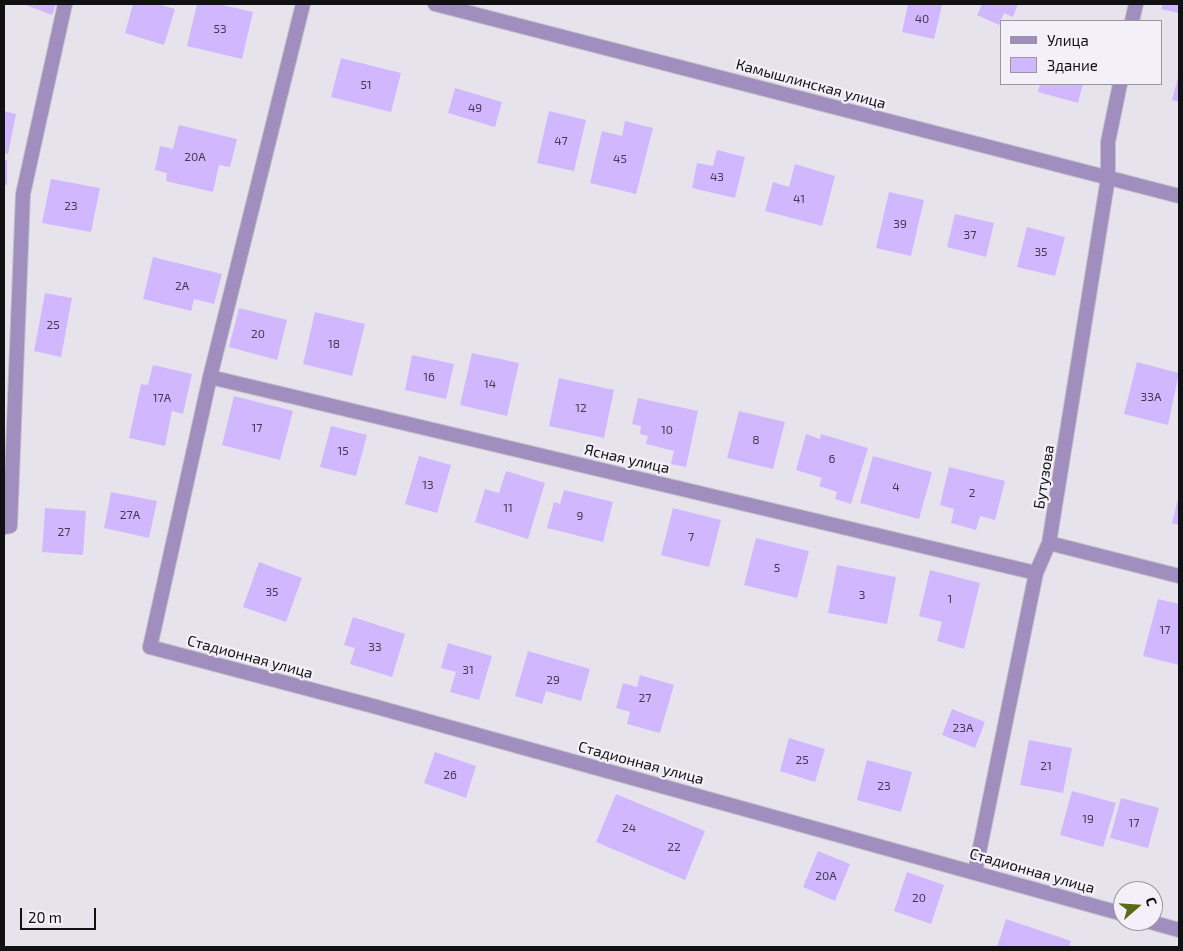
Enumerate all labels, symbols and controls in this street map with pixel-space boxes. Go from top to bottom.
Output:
house number: 40 [915,12,929,26]
legend [1000,20,1163,85]
house number: 53 [213,22,227,36]
text: Улица [1047,31,1089,49]
street label: Камышлинская улица [734,55,888,113]
text: Здание [1047,56,1098,74]
house number: 51 [360,78,372,92]
house number: 49 [468,101,482,115]
house number: 47 [554,134,568,148]
house number: 20А [184,150,206,164]
house number: 45 [613,152,627,166]
house number: 43 [710,170,724,184]
house number: 41 [793,192,805,206]
house number: 23 [64,199,78,213]
house number: 39 [893,217,907,231]
house number: 37 [964,228,976,242]
house number: 35 [1034,245,1048,259]
house number: 2А [175,279,189,293]
house number: 25 [46,318,60,332]
house number: 20 [251,327,265,341]
house number: 18 [328,337,340,351]
house number: 16 [423,370,435,384]
house number: 14 [484,377,496,391]
house number: 33А [1141,390,1161,404]
house number: 17А [153,391,171,405]
house number: 12 [575,401,587,415]
house number: 17 [252,421,262,435]
house number: 10 [661,423,673,437]
house number: 8 [752,433,760,447]
street label: Ясная улица [583,440,671,478]
house number: 15 [337,444,349,458]
street label: Бутузова [1030,444,1058,510]
house number: 6 [829,452,835,466]
house number: 13 [422,478,434,492]
house number: 4 [892,480,900,494]
house number: 2 [969,486,975,500]
house number: 11 [503,501,513,515]
house number: 27А [120,508,140,522]
house number: 9 [577,509,583,523]
house number: 27 [58,525,70,539]
house number: 7 [688,530,694,544]
house number: 5 [774,561,780,575]
house number: 35 [265,585,279,599]
house number: 3 [859,588,865,602]
house number: 1 [948,592,952,606]
house number: 17 [1160,623,1170,637]
street label: Стадионная улица [185,632,315,682]
house number: 33 [368,640,382,654]
house number: 31 [462,663,474,677]
house number: 29 [546,673,560,687]
house number: 27 [639,691,651,705]
house number: 23А [953,721,973,735]
street label: Стадионная улица [576,738,706,788]
house number: 25 [795,753,809,767]
house number: 21 [1040,759,1052,773]
house number: 26 [443,768,457,782]
house number: 23 [877,779,891,793]
house number: 19 [1082,812,1094,826]
house number: 17 [1129,816,1139,830]
house number: 24 [622,821,636,835]
house number: 22 [667,840,681,854]
street label: Стадионная улица [967,845,1097,897]
house number: 20А [815,869,837,883]
north arrow [1113,881,1163,931]
house number: 20 [912,891,926,905]
text: С [1142,895,1161,908]
scale bar [22,898,99,930]
text: 20 m [28,908,62,926]

